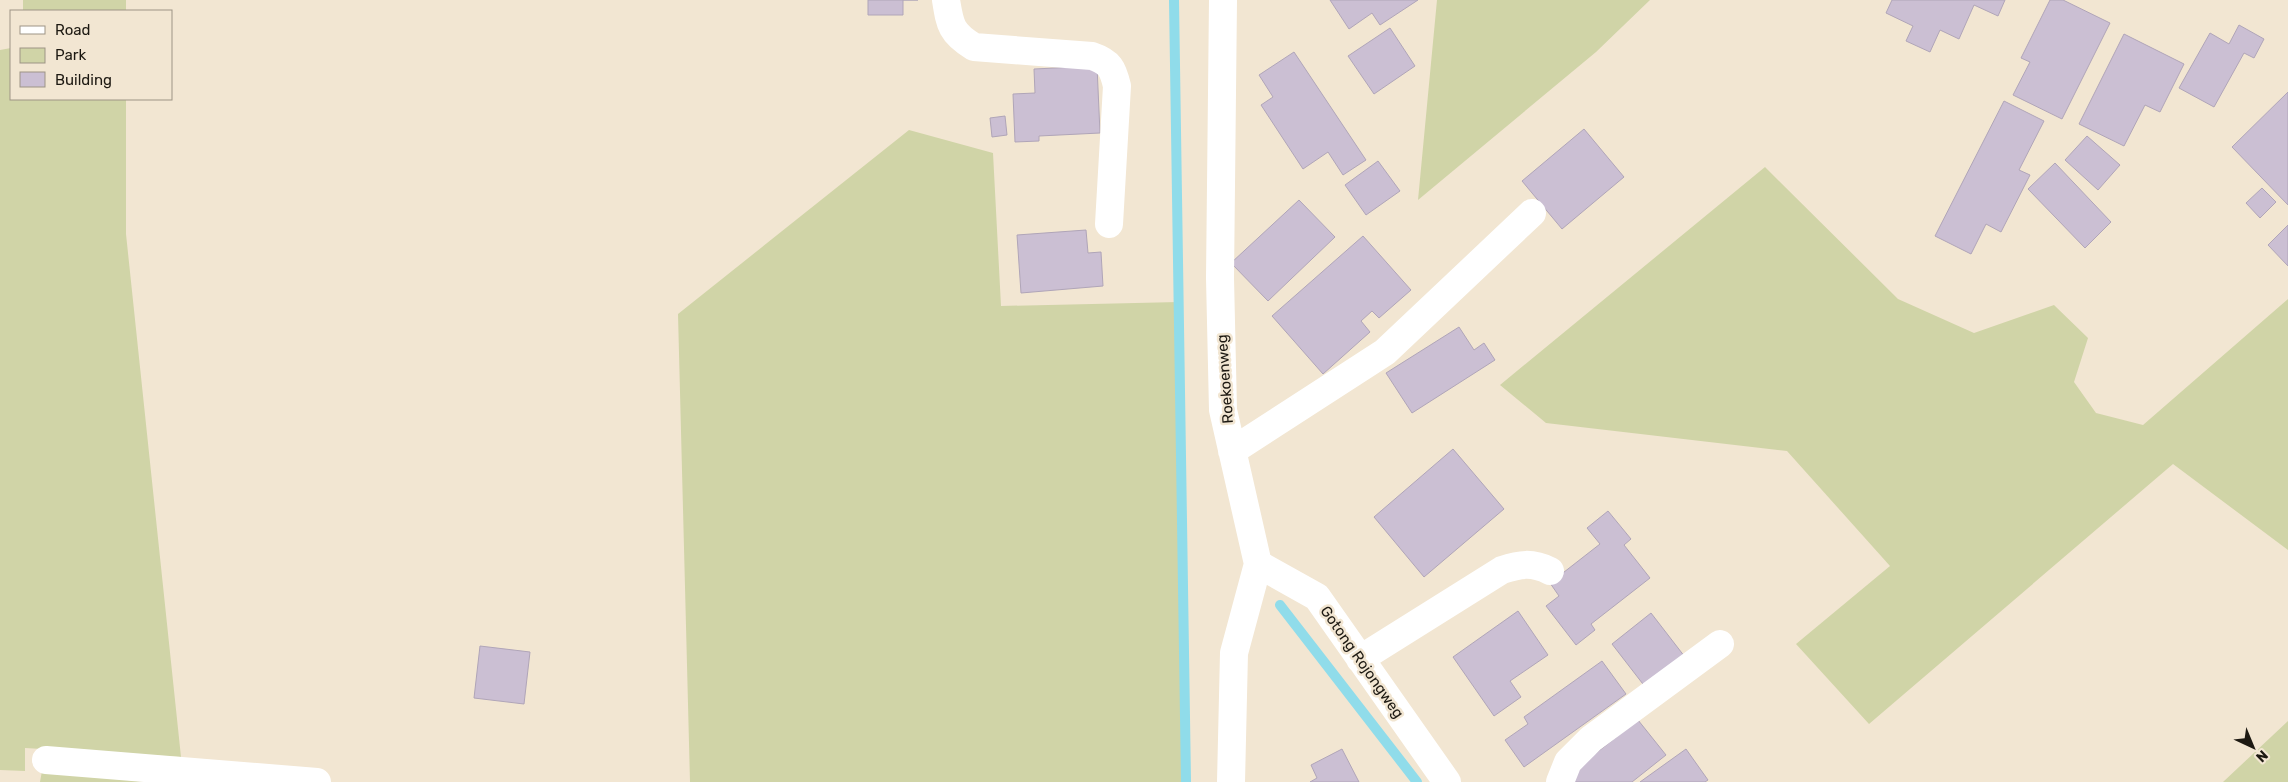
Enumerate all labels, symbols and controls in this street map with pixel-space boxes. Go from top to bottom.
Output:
legend [10,10,172,100]
text: Road [55,21,91,39]
text: Park [55,46,86,64]
text: Building [55,71,112,89]
street label: Roekoenweg [1213,334,1237,424]
street label: Gotong Rojongweg [1317,602,1407,722]
north arrow [2228,722,2278,772]
text: N [2252,746,2271,766]

